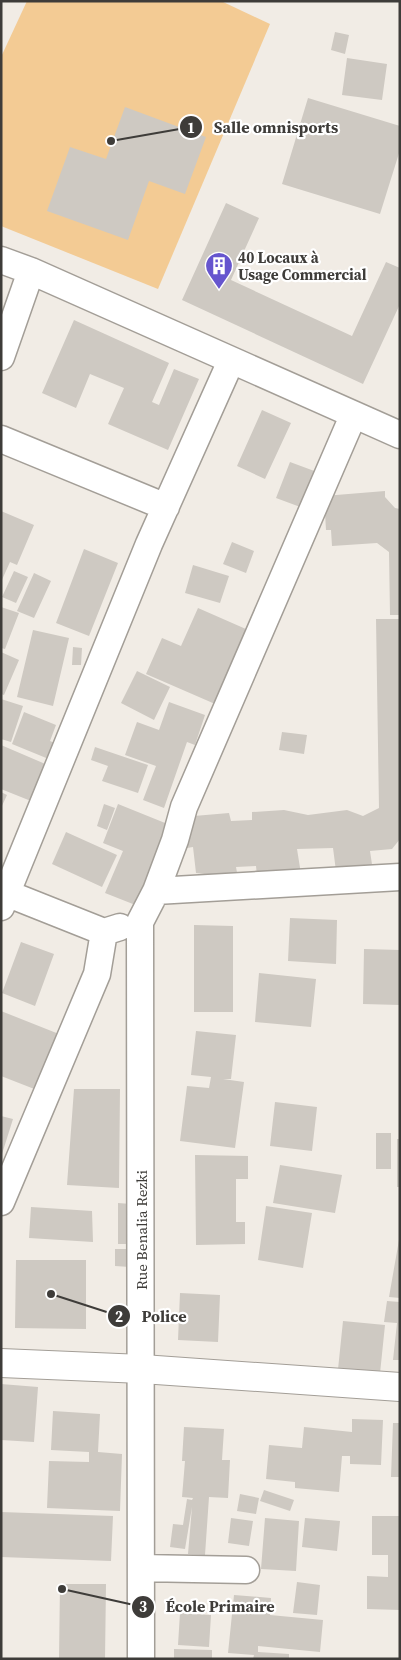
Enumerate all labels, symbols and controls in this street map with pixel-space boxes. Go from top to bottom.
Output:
callout: Salle omnisports [179,112,348,143]
text: Salle omnisports [214,116,338,138]
text: 1 [187,117,195,138]
place label: 40 Locaux à Usage Commercial [238,247,367,285]
building icon: 40 Locaux à Usage Commercial [204,251,234,290]
street label: Rue Benalia Rezki [131,1170,152,1290]
callout: Police [106,1301,196,1332]
text: Police [141,1305,187,1327]
text: 2 [115,1306,123,1327]
callout: École Primaire [130,1591,285,1622]
text: École Primaire [165,1595,275,1617]
text: 3 [139,1596,147,1617]

